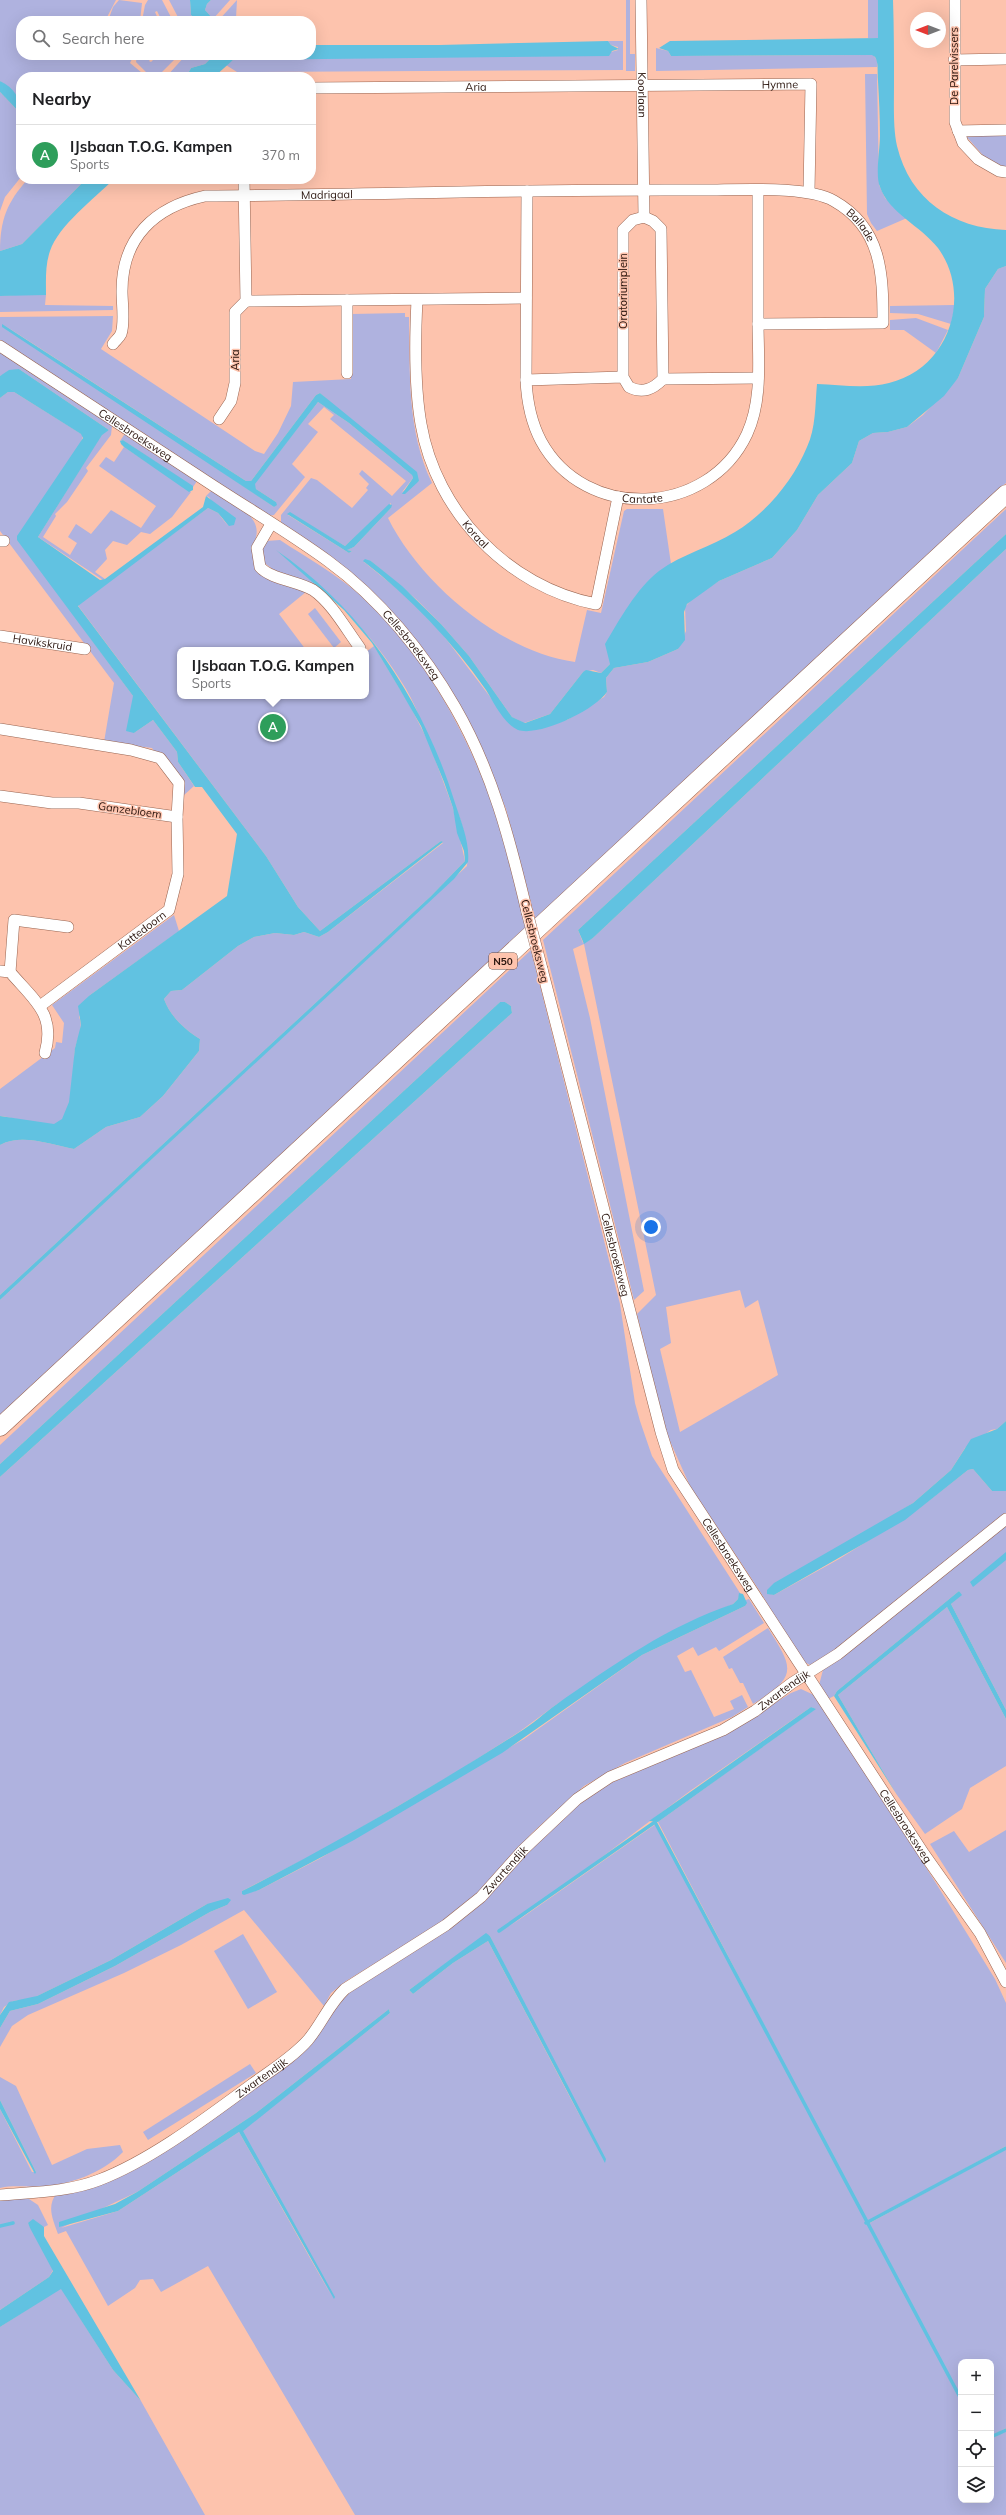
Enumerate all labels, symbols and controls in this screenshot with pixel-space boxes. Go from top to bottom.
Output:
north arrow [910,12,946,48]
search box [16,16,316,60]
icon: search [30,27,52,49]
street label: De Parelvissers [947,27,961,105]
text: Search here [62,29,144,48]
street label: Koorlaan [635,72,650,118]
street label: Hymne [762,77,798,91]
street label: Aria [465,80,487,94]
text: Nearby [32,88,91,109]
text: IJsbaan T.O.G. Kampen [70,137,232,156]
text: A [40,147,50,163]
text: 370 m [262,147,300,163]
text: Sports [70,156,109,172]
street label: Madrigaal [301,187,353,202]
street label: Ballade [844,205,878,244]
street label: Oratoriumplein [616,253,630,329]
street label: Aria [228,349,242,371]
street label: Cellesbroeksweg [96,405,175,464]
street label: Cantate [621,490,664,506]
street label: Koraal [459,517,492,551]
street label: Cellesbroeksweg [379,607,443,683]
street label: Havikskruid [12,631,73,654]
popup [177,647,369,699]
text: IJsbaan T.O.G. Kampen [192,656,354,675]
text: Sports [192,675,231,691]
pin: A [260,712,286,742]
street label: Ganzebloem [97,799,163,821]
street label: Cellesbroeksweg [518,898,552,984]
street label: Kattedoorn [115,908,169,953]
road number: N50 [489,953,517,969]
street label: Cellesbroeksweg [598,1211,633,1298]
your location [641,1217,661,1237]
street label: Cellesbroeksweg [699,1515,758,1594]
street label: Zwartendijk [755,1666,813,1713]
street label: Cellesbroeksweg [876,1786,935,1866]
street label: Zwartendijk [480,1842,531,1897]
street label: Zwartendijk [233,2054,290,2101]
map controls [958,2359,994,2503]
button: + [958,2359,994,2395]
button: − [958,2395,994,2431]
button: locate [958,2431,994,2467]
button: layers [958,2467,994,2503]

